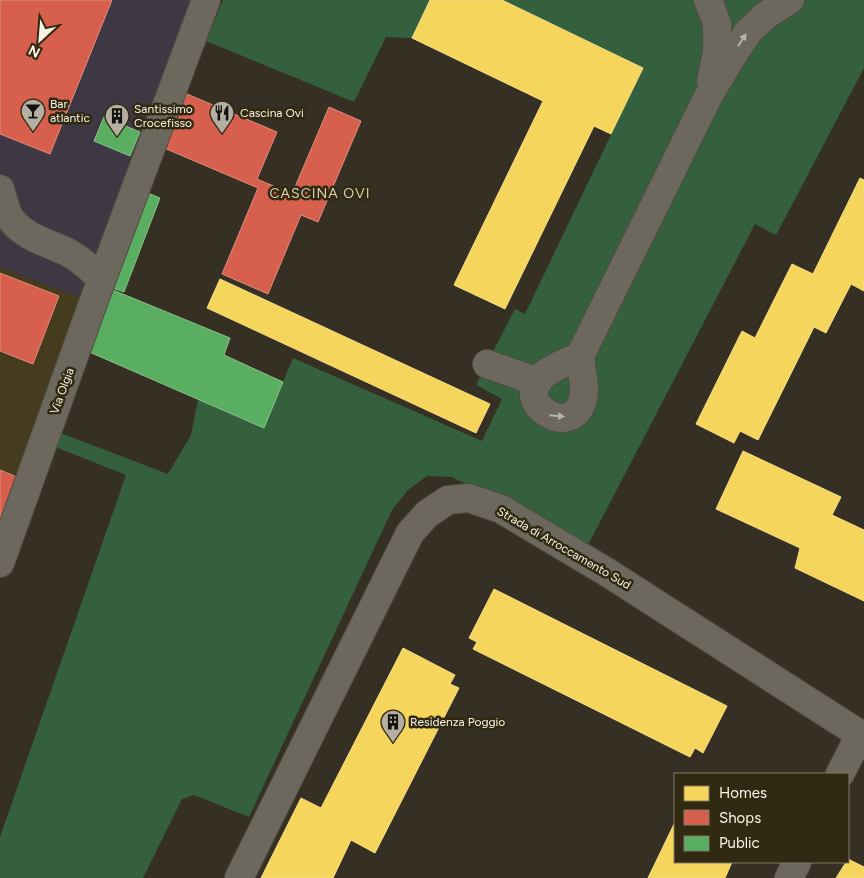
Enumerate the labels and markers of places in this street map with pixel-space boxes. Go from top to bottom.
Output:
place label: Bar atlantic [50,97,90,125]
bar icon: Bar atlantic [20,98,46,132]
restaurant icon: Cascina Ovi [209,100,235,134]
place label: Santissimo Crocefisso [134,102,193,130]
building icon: Santissimo Crocefisso [104,103,130,137]
place label: Cascina Ovi [240,106,304,120]
building icon: Residenza Poggio [380,709,406,743]
place label: Residenza Poggio [410,715,505,729]

